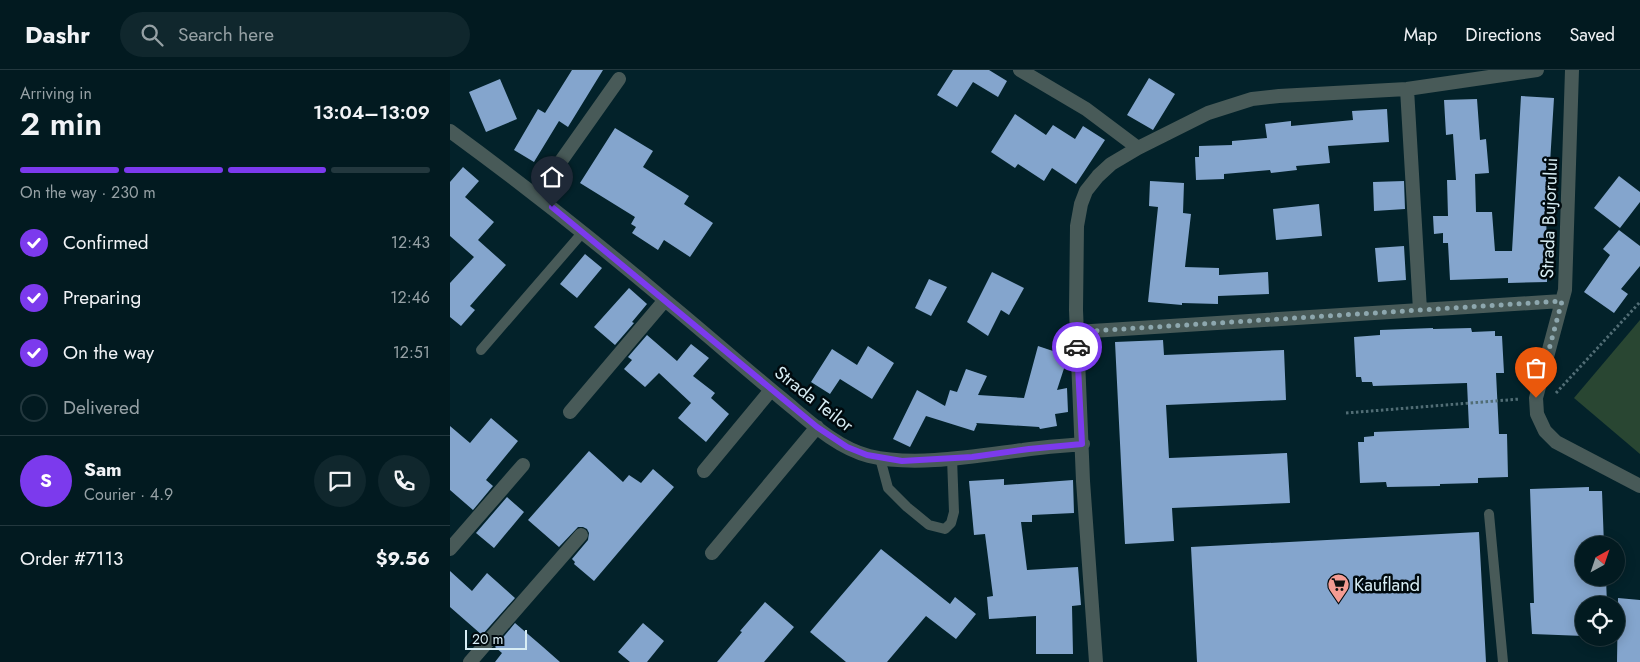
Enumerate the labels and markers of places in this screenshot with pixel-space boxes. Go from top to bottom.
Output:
pin [531,156,573,207]
pin [1515,347,1557,398]
place label: Kaufland [1354,572,1420,598]
supermarket icon: Kaufland [1326,573,1350,604]

